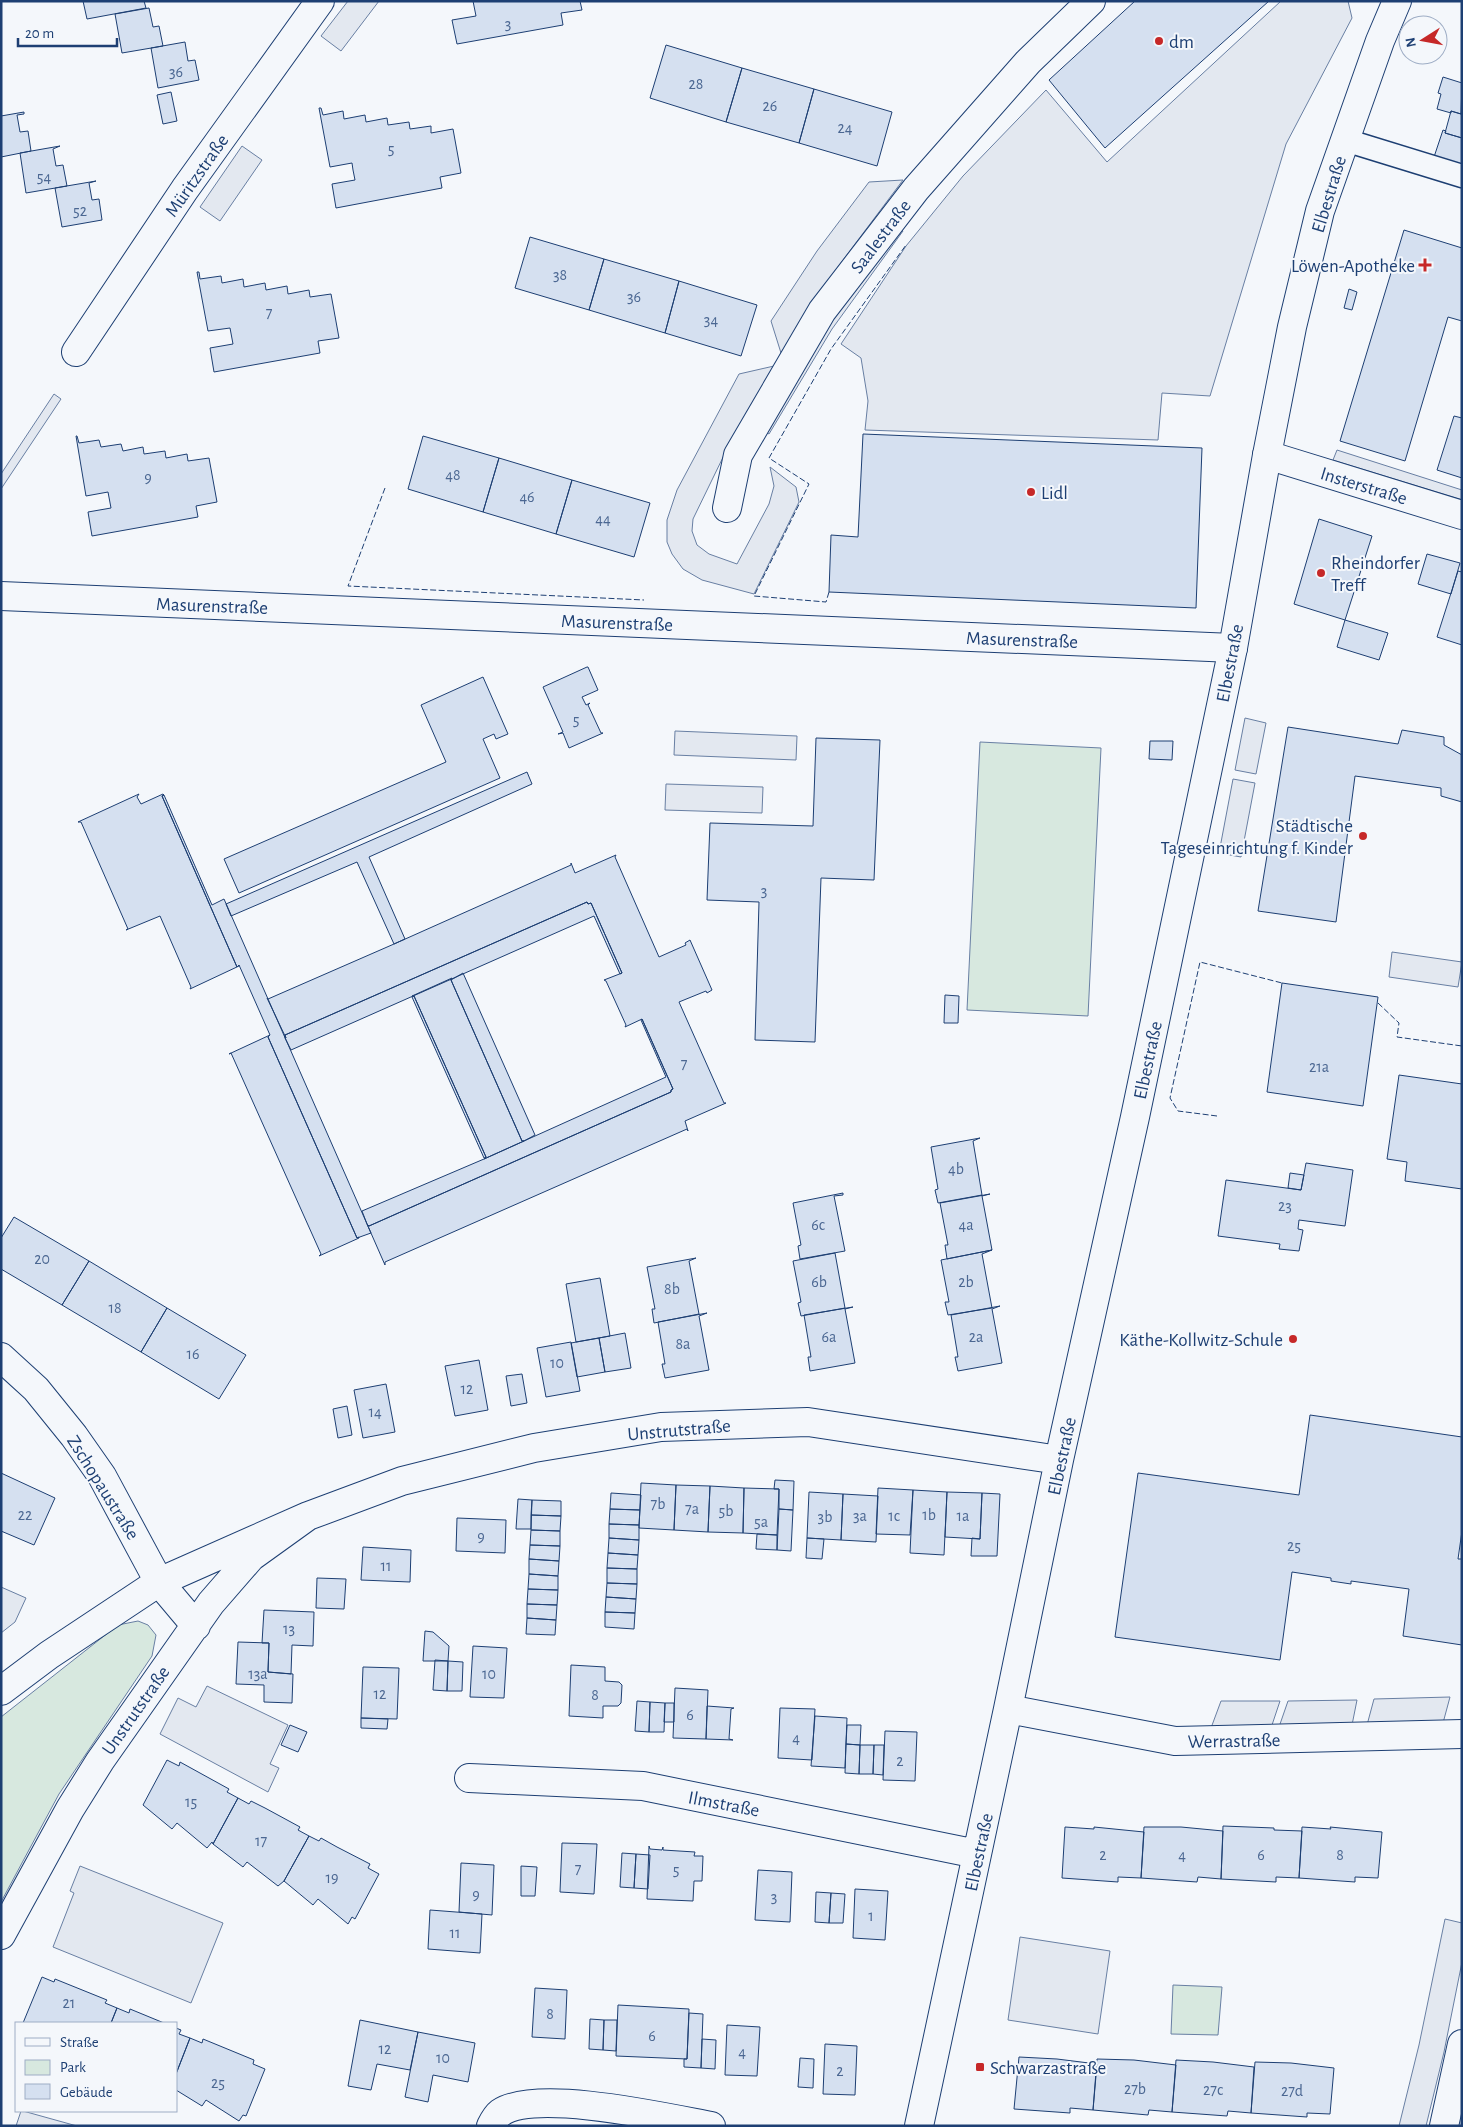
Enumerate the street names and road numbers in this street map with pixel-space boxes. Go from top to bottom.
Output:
street label: Müritzstraße [162,131,232,221]
street label: Elbestraße [1309,154,1350,235]
street label: Saalestraße [848,197,915,277]
street label: Insterstraße [1318,464,1409,509]
street label: Masurenstraße [156,595,268,618]
street label: Masurenstraße [561,612,673,635]
street label: Elbestraße [1214,622,1247,704]
street label: Masurenstraße [966,629,1078,652]
street label: Elbestraße [1131,1019,1166,1101]
street label: Elbestraße [1045,1415,1080,1497]
street label: Unstrutstraße [627,1417,731,1444]
street label: Zschopaustraße [63,1432,142,1543]
street label: Unstrutstraße [99,1663,174,1759]
street label: Werrastraße [1187,1731,1281,1752]
street label: Ilmstraße [687,1788,761,1821]
street label: Elbestraße [962,1811,997,1893]

